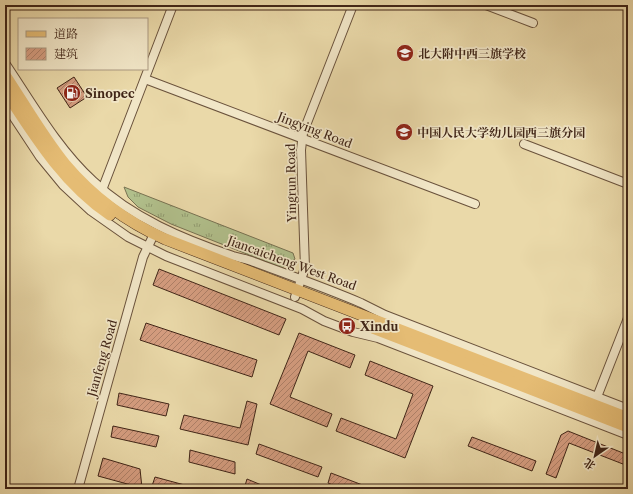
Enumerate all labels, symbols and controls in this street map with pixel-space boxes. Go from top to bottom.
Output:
legend [18,18,148,70]
text: 道路 [54,26,78,41]
school or university icon: 北大附中西三旗学校 [395,43,415,63]
text: 建筑 [54,46,78,61]
place label: 北大附中西三旗学校 [418,46,526,61]
fuel station icon: Sinopec [62,83,82,103]
place label: Sinopec [85,86,135,101]
street label: Jingying Road [274,108,355,151]
school or university icon: 中国人民大学幼儿园西三旗分园 [394,122,414,142]
place label: 中国人民大学幼儿园西三旗分园 [417,125,585,140]
street label: Yingrun Road [283,143,299,224]
street label: Jiancaicheng West Road [224,232,359,294]
bus stop icon: Xindu [337,316,357,336]
street label: Jianfeng Road [83,317,120,400]
place label: Xindu [359,319,398,334]
north arrow [575,436,615,476]
text: 北 [581,455,598,473]

